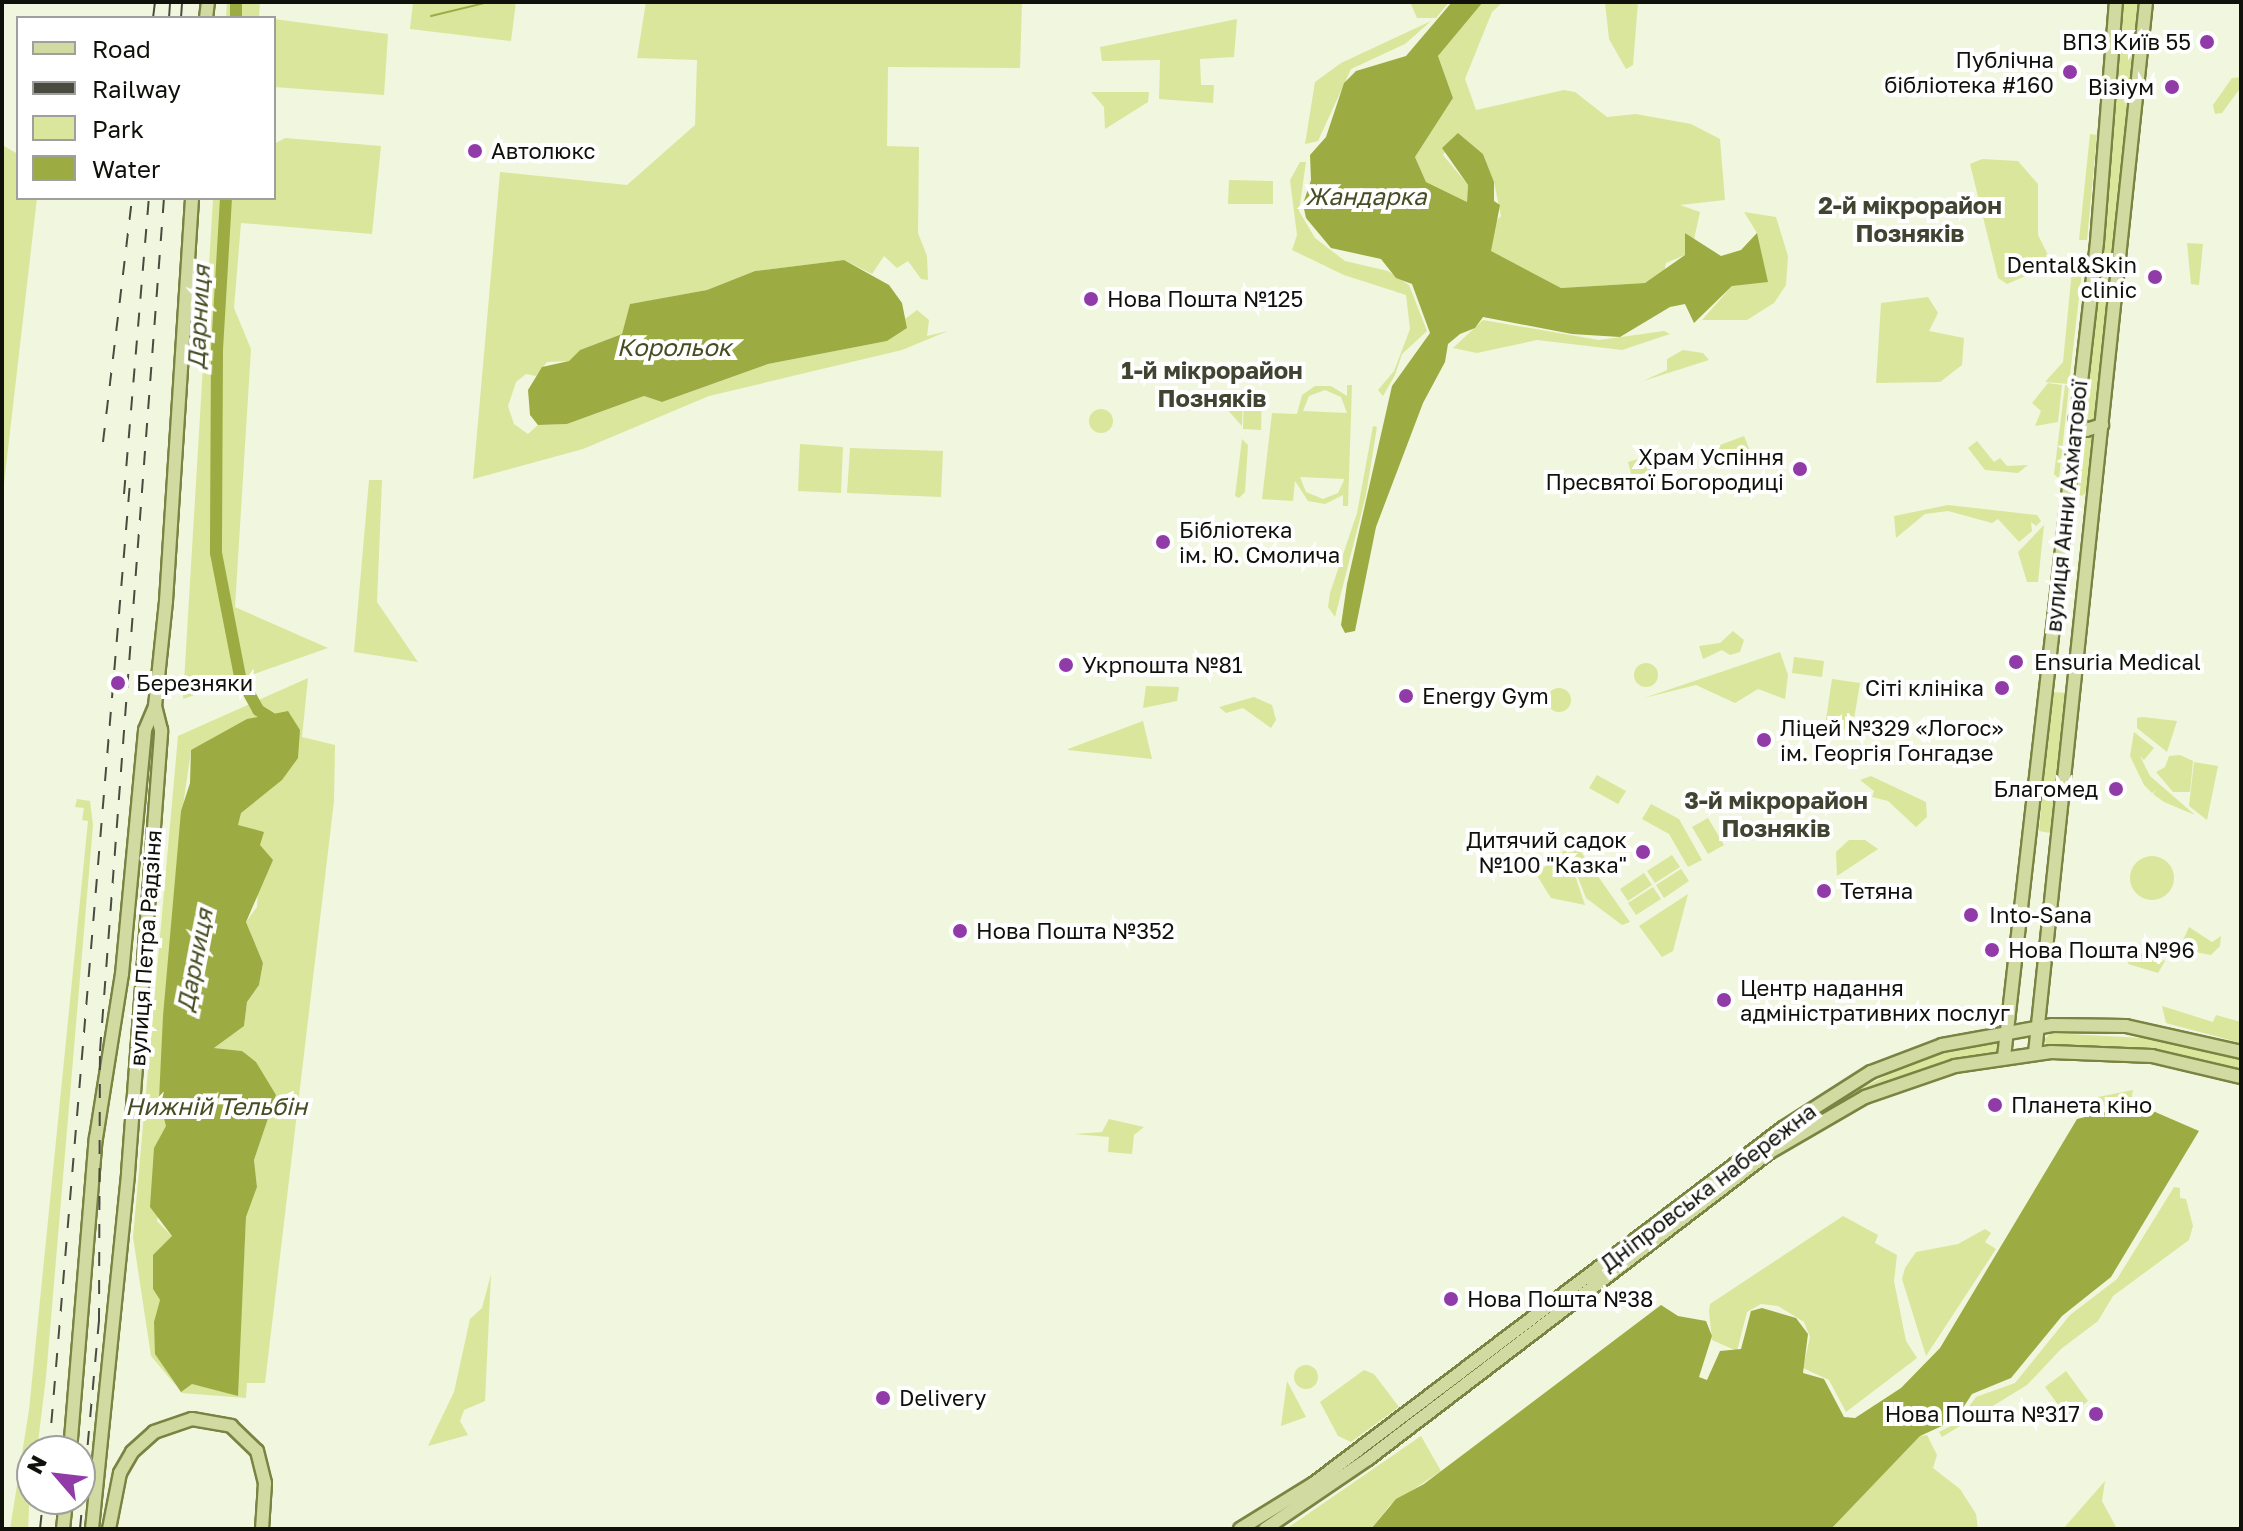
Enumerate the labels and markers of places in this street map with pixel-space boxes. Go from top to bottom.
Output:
place label: ВПЗ Київ 55 [2062,29,2191,55]
marker: ВПЗ Київ 55 [2198,33,2216,51]
place label: Публічна бібліотека #160 [1884,46,2054,98]
marker: Публічна бібліотека #160 [2061,63,2079,81]
place label: Візіум [2088,74,2154,100]
marker: Візіум [2161,76,2183,98]
place label: Автолюкс [491,138,596,164]
marker: Автолюкс [466,142,484,160]
place label: Dental&Skin clinic [2007,251,2137,302]
marker: Dental&Skin clinic [2144,266,2166,288]
place label: Нова Пошта №125 [1107,286,1303,312]
marker: Нова Пошта №125 [1082,290,1100,308]
place label: Храм Успіння Пресвятої Богородиці [1545,443,1784,494]
marker: Храм Успіння Пресвятої Богородиці [1791,460,1809,478]
place label: Бібліотека ім. Ю. Смолича [1179,516,1340,568]
marker: Бібліотека ім. Ю. Смолича [1154,533,1172,551]
place label: Ensuria Medical [2034,649,2201,675]
marker: Ensuria Medical [2005,651,2027,673]
place label: Укрпошта №81 [1082,652,1243,678]
marker: Укрпошта №81 [1057,656,1075,674]
place label: Березняки [136,670,253,696]
marker: Березняки [107,672,129,694]
place label: Сіті клініка [1865,675,1984,701]
marker: Сіті клініка [1991,677,2013,699]
place label: Energy Gym [1422,683,1549,709]
marker: Energy Gym [1397,687,1415,705]
place label: Ліцей №329 «Логос» ім. Георгія Гонгадзе [1780,714,2004,766]
marker: Ліцей №329 «Логос» ім. Георгія Гонгадзе [1755,731,1773,749]
place label: Благомед [1994,776,2098,802]
marker: Благомед [2105,778,2127,800]
place label: Дитячий садок №100 "Казка" [1466,826,1627,878]
marker: Дитячий садок №100 "Казка" [1634,843,1652,861]
place label: Тетяна [1840,878,1913,904]
marker: Тетяна [1815,882,1833,900]
place label: Into-Sana [1989,902,2092,928]
marker: Into-Sana [1960,904,1982,926]
place label: Нова Пошта №352 [976,918,1175,944]
marker: Нова Пошта №352 [951,922,969,940]
place label: Нова Пошта №96 [2008,937,2195,963]
marker: Нова Пошта №96 [1983,941,2001,959]
place label: Центр надання адміністративних послуг [1740,974,2010,1026]
marker: Центр надання адміністративних послуг [1715,991,1733,1009]
place label: Планета кіно [2011,1092,2152,1118]
marker: Планета кіно [1986,1096,2004,1114]
place label: Нова Пошта №38 [1467,1286,1653,1312]
marker: Нова Пошта №38 [1442,1290,1460,1308]
place label: Delivery [899,1385,986,1411]
marker: Delivery [874,1389,892,1407]
place label: Нова Пошта №317 [1885,1401,2080,1427]
marker: Нова Пошта №317 [2087,1405,2105,1423]

